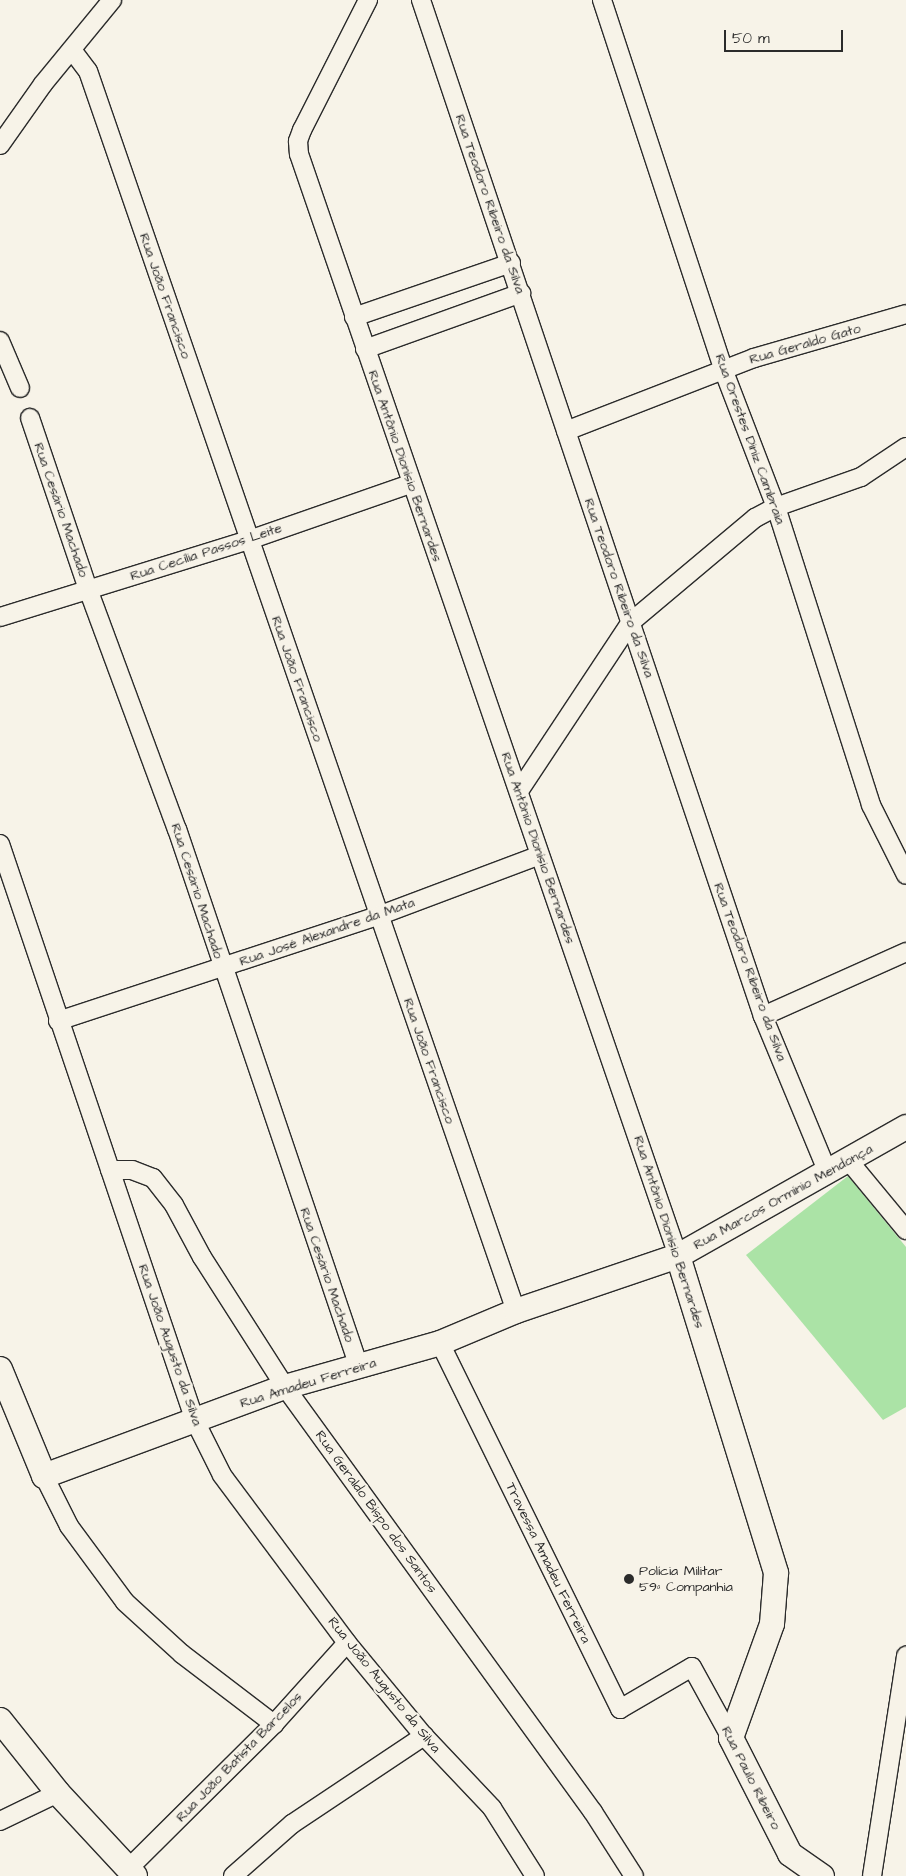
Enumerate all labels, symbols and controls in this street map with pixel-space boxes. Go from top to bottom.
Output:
scale bar [726,20,845,52]
text: 50 m [732,28,770,49]
street label: Rua Teodoro Ribeiro da Silva [451,112,529,296]
street label: Rua João Francisco [136,231,194,361]
street label: Rua Geraldo Gato [747,320,863,368]
street label: Rua Orestes Diniz Cambraia [711,351,789,527]
street label: Rua Antônio Dionísio Bernardes [364,368,446,564]
street label: Rua Cesário Machado [30,440,92,580]
street label: Rua Teodoro Ribeiro da Silva [580,496,658,680]
street label: Rua Cecília Passos Leite [128,520,284,584]
street label: Rua João Francisco [268,614,326,744]
street label: Rua Antônio Dionísio Bernardes [497,750,579,946]
street label: Rua Cesário Machado [167,821,227,961]
street label: Rua Teodoro Ribeiro da Silva [710,880,790,1064]
street label: Rua José Alexandre da Mata [237,894,417,970]
street label: Rua João Francisco [400,996,458,1126]
street label: Rua Antônio Dionísio Bernardes [630,1134,708,1330]
street label: Rua Marcos Ormínio Mendonça [690,1141,876,1253]
street label: Rua Cesário Machado [296,1205,358,1345]
street label: Rua João Augusto da Silva [134,1262,206,1428]
street label: Rua Amadeu Ferreira [238,1354,378,1412]
street label: Rua Geraldo Bispo dos Santos [311,1428,441,1596]
street label: Travessa Amadeu Ferreira [502,1480,594,1646]
place label: Polícia Militar 59ª Companhia [639,1563,733,1595]
marker: Polícia Militar 59ª Companhia [623,1573,635,1585]
street label: Rua João Augusto da Silva [324,1614,444,1756]
street label: Rua João Batista Barcelos [172,1688,306,1826]
street label: Rua Paulo Ribeiro [718,1723,784,1833]

